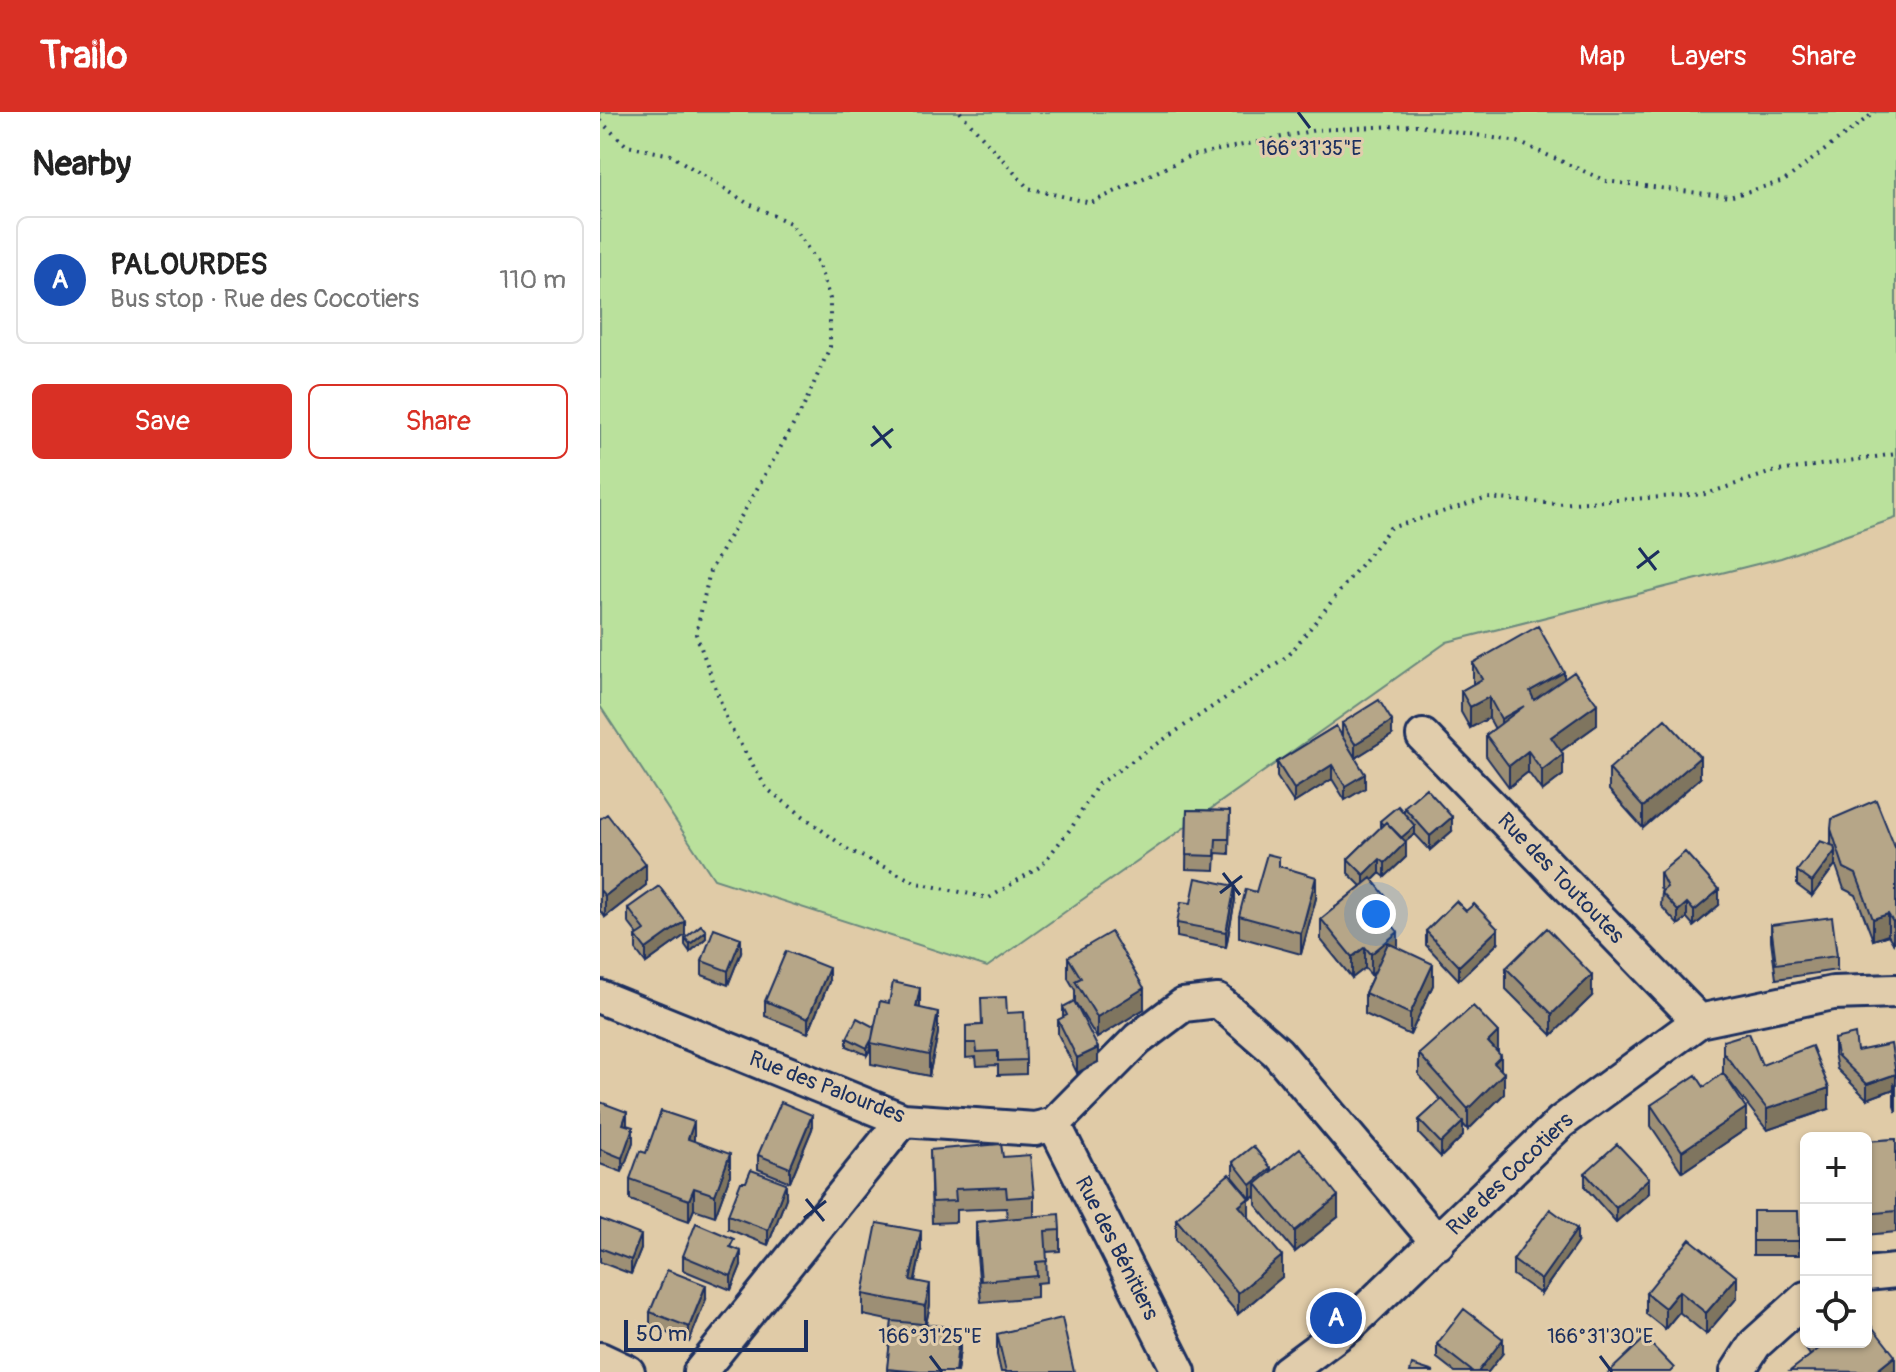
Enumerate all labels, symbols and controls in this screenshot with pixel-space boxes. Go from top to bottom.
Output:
text: Trailo [40,32,127,80]
text: Map [1579,39,1625,74]
text: Layers [1669,39,1746,74]
text: Share [1790,39,1856,74]
text: 166°31'35"E [1258,136,1362,161]
text: Nearby [32,143,131,186]
text: PALOURDES [110,246,268,283]
text: A [52,264,68,296]
text: 110 m [499,264,566,296]
text: Bus stop · Rue des Cocotiers [110,283,419,315]
button: Save [32,384,292,459]
button: Share [308,384,568,459]
street label: Rue des Toutoutes [1491,807,1631,949]
your location [1356,894,1396,934]
street label: Rue des Palourdes [745,1044,909,1130]
street label: Rue des Cocotiers [1441,1106,1579,1242]
map controls [1800,1132,1872,1348]
button: + [1800,1132,1872,1204]
street label: Rue des Bénitiers [1069,1171,1165,1325]
button: − [1800,1204,1872,1276]
button: locate [1800,1276,1872,1348]
pin: A [1310,1288,1362,1348]
scale bar [624,1316,808,1352]
text: 50 m [636,1320,687,1348]
text: 166°31'25"E [878,1324,982,1349]
text: 166°31'30"E [1547,1324,1653,1349]

